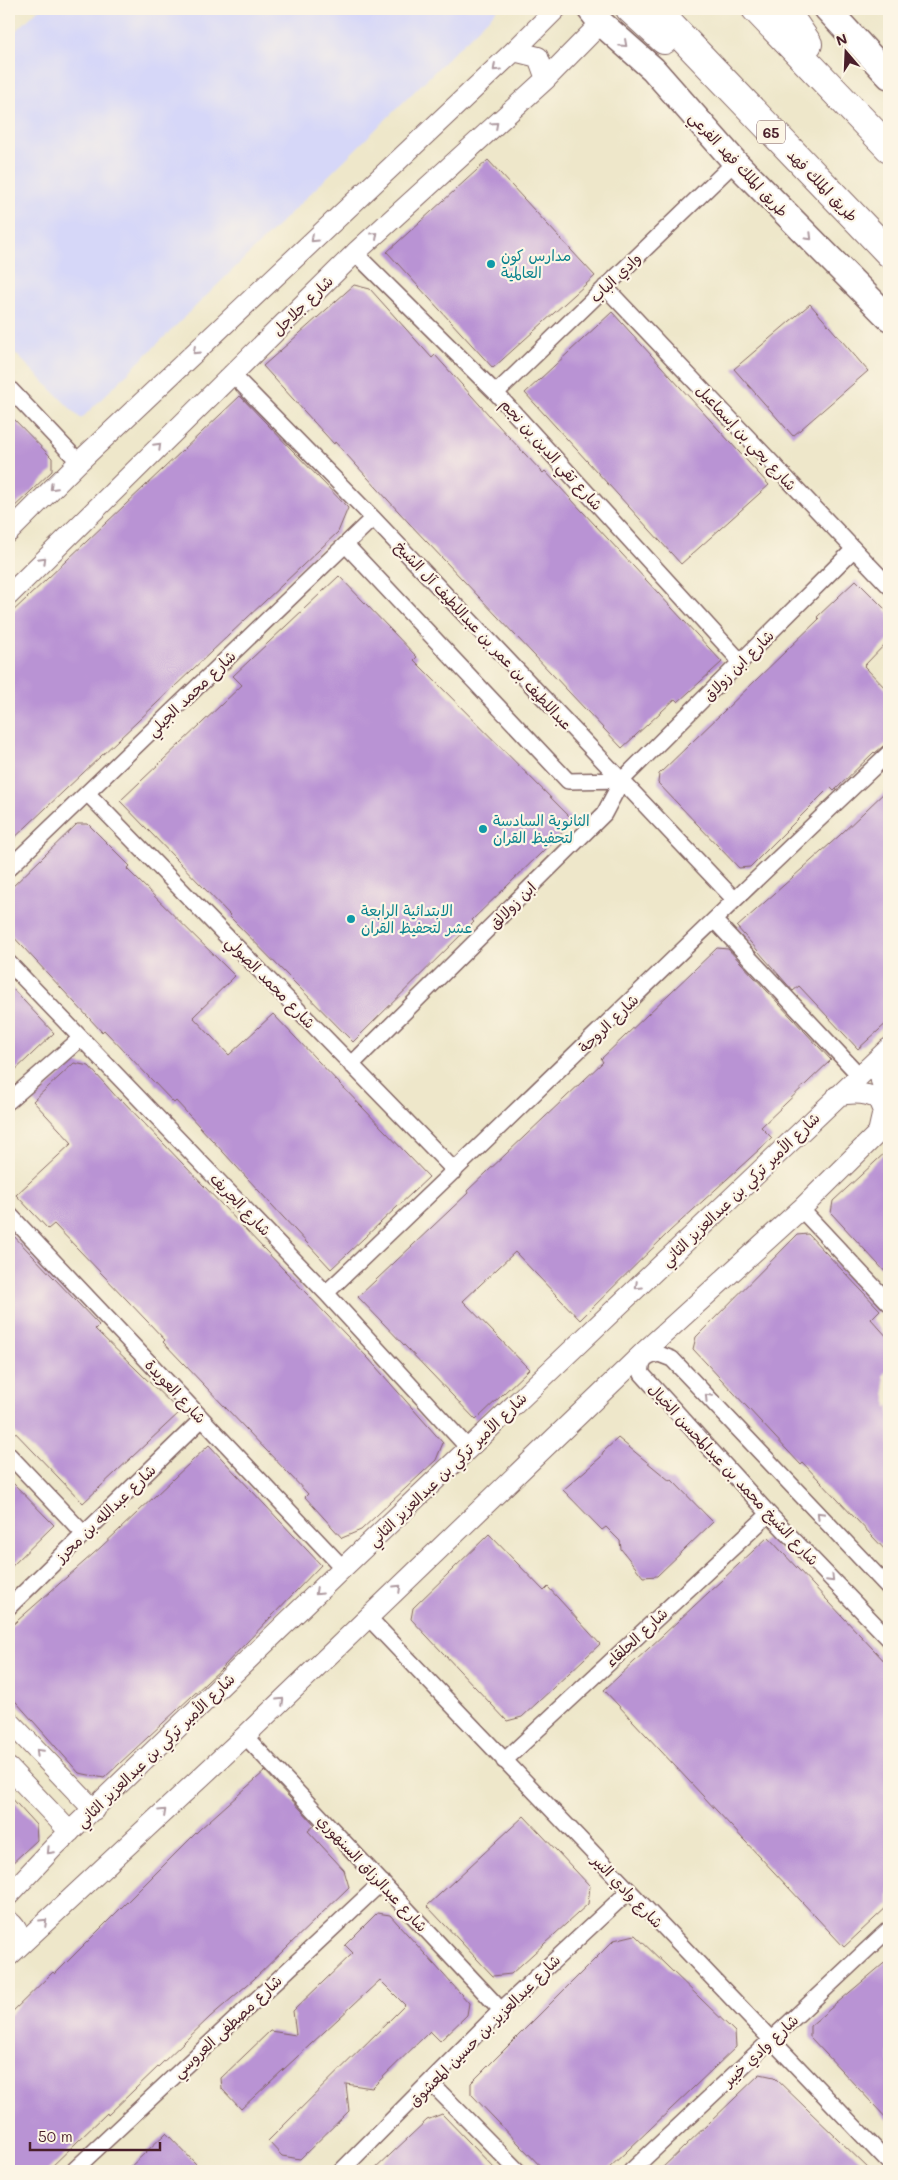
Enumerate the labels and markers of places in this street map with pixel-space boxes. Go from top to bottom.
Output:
place label: مدارس كون العالمية [501,245,571,282]
marker: مدارس كون العالمية [485,258,497,270]
place label: الثانوية السادسة لتحفيظ القران [493,810,590,847]
marker: الثانوية السادسة لتحفيظ القران [477,823,489,835]
place label: الابتدائية الرابعة عشر لتحفيظ القران [361,900,472,937]
marker: الابتدائية الرابعة عشر لتحفيظ القران [345,913,357,925]

